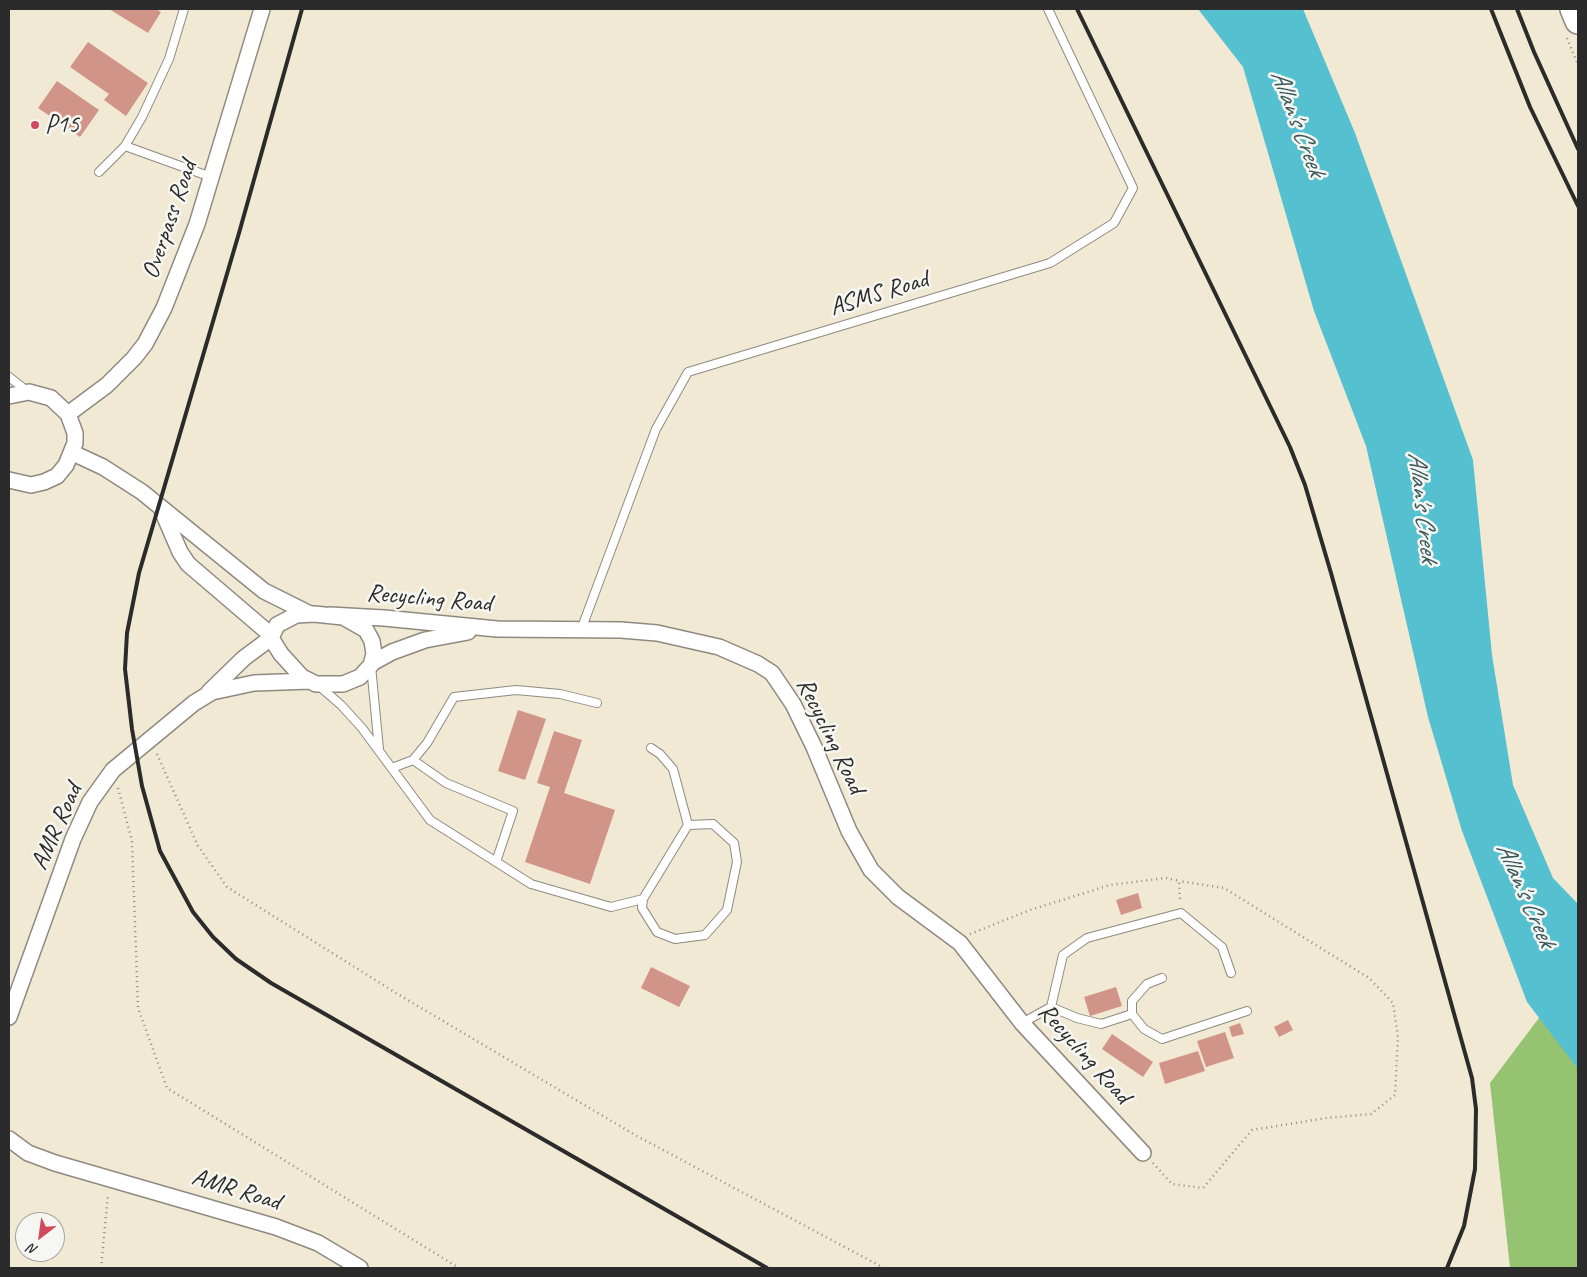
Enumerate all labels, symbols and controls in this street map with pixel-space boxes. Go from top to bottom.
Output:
water label: Allan's Creek [1263,66,1331,180]
place label: P15 [45,110,79,140]
marker: P15 [29,119,41,131]
street label: Overpass Road [136,157,204,283]
street label: ASMS Road [826,265,932,323]
water label: Allan's Creek [1400,450,1444,564]
street label: Recycling Road [365,579,493,619]
street label: Recycling Road [789,673,871,799]
street label: AMR Road [25,779,89,875]
water label: Allan's Creek [1488,838,1562,952]
street label: Recycling Road [1031,998,1137,1110]
street label: AMR Road [188,1162,284,1218]
north arrow [15,1212,65,1262]
text: N [25,1240,41,1259]

